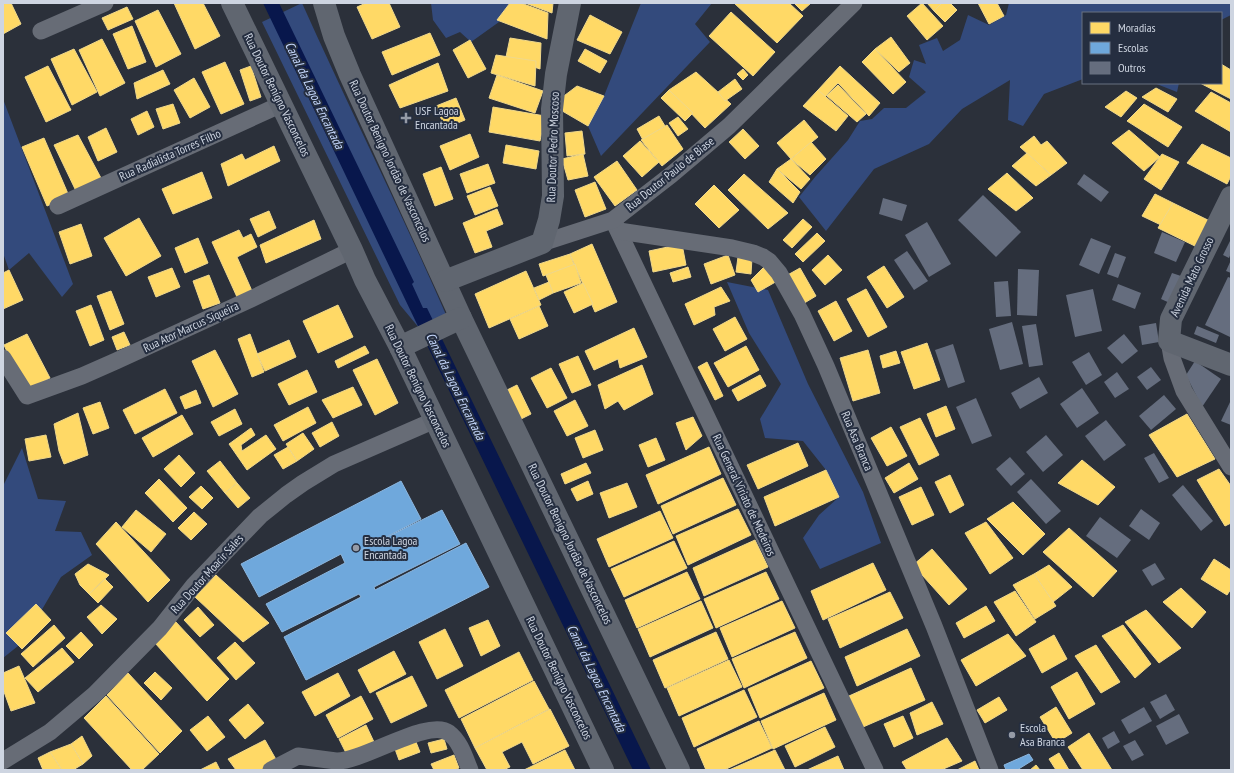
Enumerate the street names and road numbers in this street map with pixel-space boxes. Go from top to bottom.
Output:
street label: Rua Doutor Benígno Vasconcelos [241,31,314,159]
street label: Rua Doutor Benigno Jordão de Vasconcelos [346,77,435,244]
street label: Rua Doutor Pedro Moscoso [543,91,562,203]
street label: Rua Radialista Torres Filho [117,125,223,184]
street label: Rua Doutor Paulo de Biase [622,133,717,214]
street label: Avenida Mato Grosso [1166,234,1217,319]
street label: Rua Ator Marcus Siqueira [141,298,241,355]
street label: Rua Doutor Benígno Vasconcelos [382,322,455,450]
street label: Rua Asa Branca [838,409,877,473]
street label: Rua General Viriato de Medeiros [710,431,779,558]
street label: Rua Doutor Benigno Jordão de Vasconcelos [525,461,616,627]
street label: Rua Doutor Moacir Sáles [167,531,246,616]
street label: Rua Doutor Benígno Vasconcelos [523,614,596,742]

